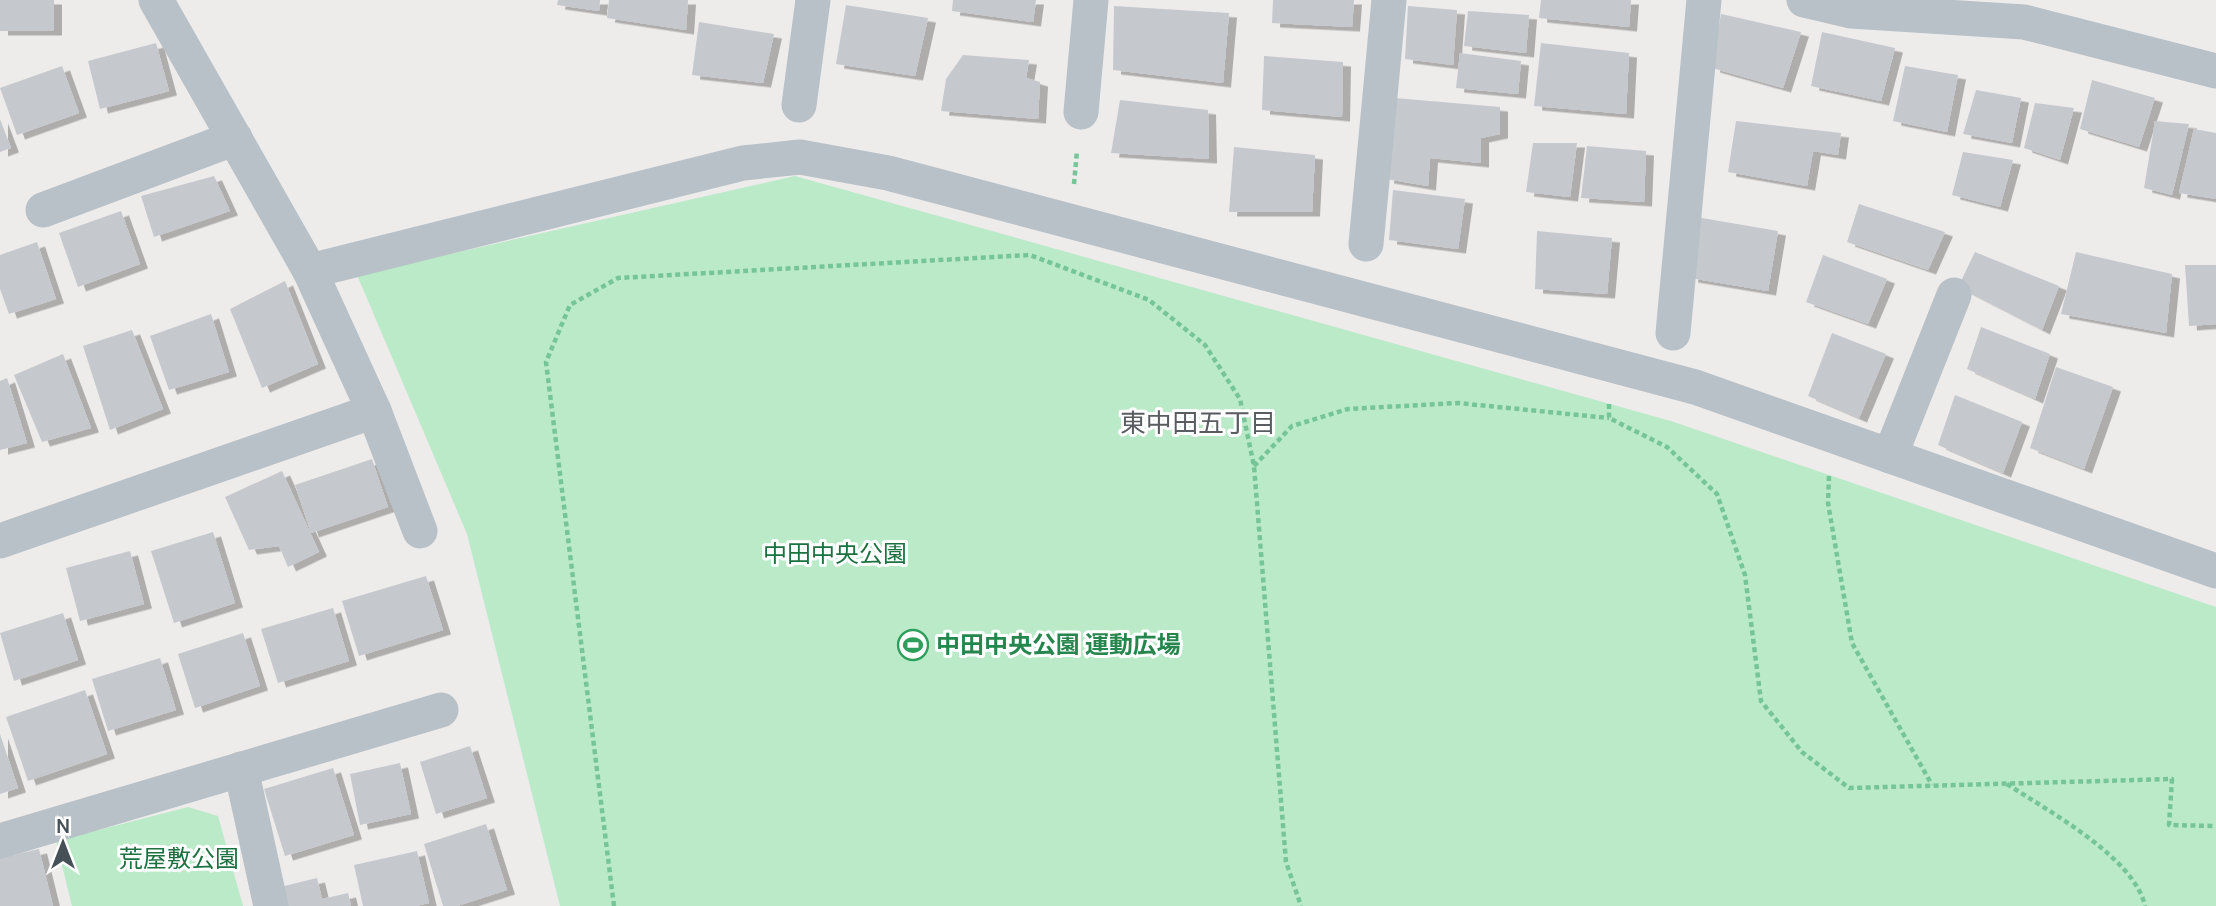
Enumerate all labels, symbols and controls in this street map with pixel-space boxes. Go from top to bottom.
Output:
district label: 東中田五丁目 [1120,404,1276,440]
park label: 中田中央公園 [763,536,907,569]
place label: 中田中央公園 運動広場 [936,627,1181,660]
sports icon: 中田中央公園 運動広場 [896,628,930,662]
north arrow [28,808,98,878]
text: N [56,813,70,839]
park label: 荒屋敷公園 [119,841,239,874]

